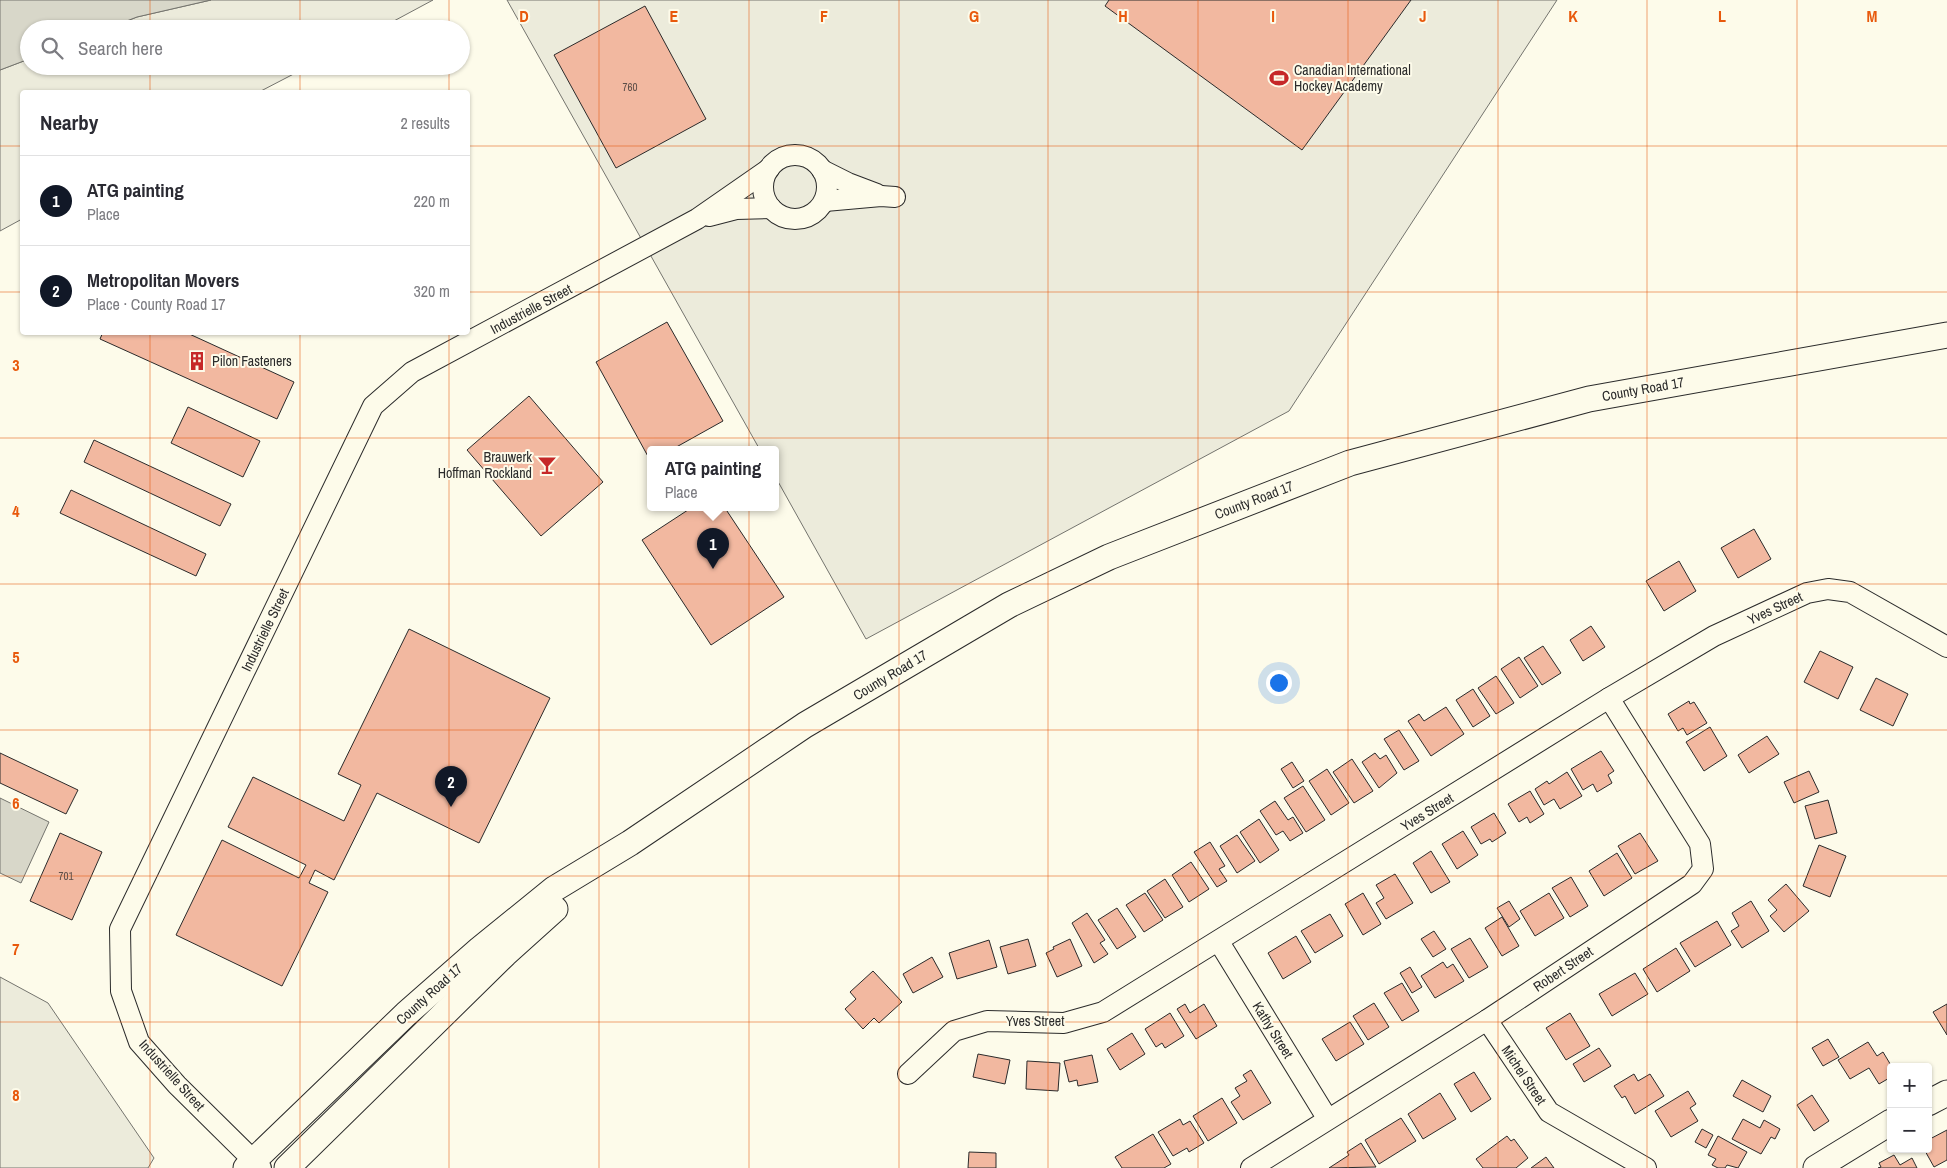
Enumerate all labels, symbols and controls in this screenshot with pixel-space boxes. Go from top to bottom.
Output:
text: D [519,5,529,27]
text: E [670,5,679,27]
text: F [820,5,828,27]
text: G [969,5,979,27]
text: H [1118,5,1128,27]
text: I [1271,5,1275,27]
text: J [1419,5,1427,27]
text: K [1568,5,1578,27]
text: L [1718,5,1726,27]
text: M [1867,5,1878,27]
search box [20,20,470,75]
icon: search [38,34,66,62]
text: Search here [78,35,163,61]
place label: Canadian International Hockey Academy [1294,61,1411,95]
sports icon: Canadian International Hockey Academy [1268,67,1290,89]
house number: 760 [622,80,638,94]
text: Nearby [40,108,98,137]
text: 2 results [400,112,450,134]
text: ATG painting [87,177,184,203]
text: 1 [52,190,60,212]
text: 220 m [414,190,450,212]
text: Place [87,203,120,225]
text: Metropolitan Movers [87,267,239,293]
text: 2 [52,280,60,302]
text: 320 m [414,280,450,302]
street label: Industrielle Street [487,280,575,338]
text: Place · County Road 17 [87,293,226,315]
building icon: Pilon Fasteners [186,350,208,372]
place label: Pilon Fasteners [212,352,292,370]
text: 3 [12,354,20,376]
street label: County Road 17 [1601,373,1685,405]
popup [647,446,779,511]
place label: Brauwerk Hoffman Rockland [438,448,532,482]
bar icon: Brauwerk Hoffman Rockland [536,454,558,476]
text: ATG painting [665,455,761,481]
street label: County Road 17 [1212,477,1296,523]
text: Place [665,481,697,503]
text: 4 [12,500,20,522]
pin: 1 [697,528,729,569]
street label: Industrielle Street [237,586,293,674]
street label: Yves Street [1745,587,1805,629]
text: 5 [12,646,20,668]
street label: County Road 17 [850,646,930,704]
your location [1266,670,1292,696]
pin: 2 [435,766,467,807]
street label: Yves Street [1397,789,1457,835]
text: 6 [12,792,20,814]
house number: 701 [58,869,74,883]
text: 7 [12,938,20,960]
street label: Robert Street [1530,942,1596,996]
street label: County Road 17 [392,960,466,1028]
street label: Kathy Street [1249,998,1297,1062]
street label: Yves Street [1006,1012,1064,1030]
street label: Industrielle Street [135,1036,209,1114]
street label: Michel Street [1498,1042,1550,1108]
map controls [1887,1063,1932,1153]
button: + [1887,1063,1932,1108]
text: 8 [12,1084,20,1106]
button: − [1887,1108,1932,1153]

